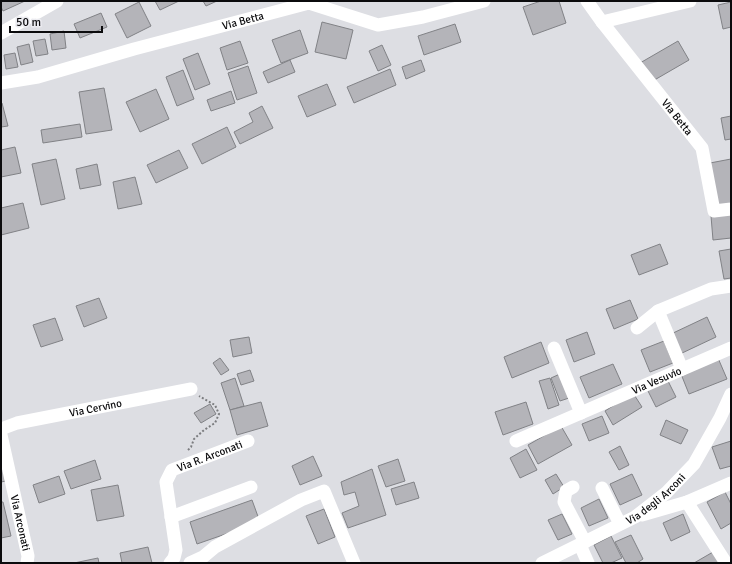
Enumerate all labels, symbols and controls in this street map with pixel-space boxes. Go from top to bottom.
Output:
scale bar [10,8,102,34]
street label: Via Betta [220,9,266,32]
text: 50 m [16,15,41,30]
street label: Via Betta [659,96,696,138]
street label: Via Vesuvio [630,364,684,397]
street label: Via Cervino [68,396,123,419]
street label: Via R. Arconati [175,437,244,474]
street label: Via degli Arconi [624,471,688,527]
street label: Via Arconati [8,494,33,552]

